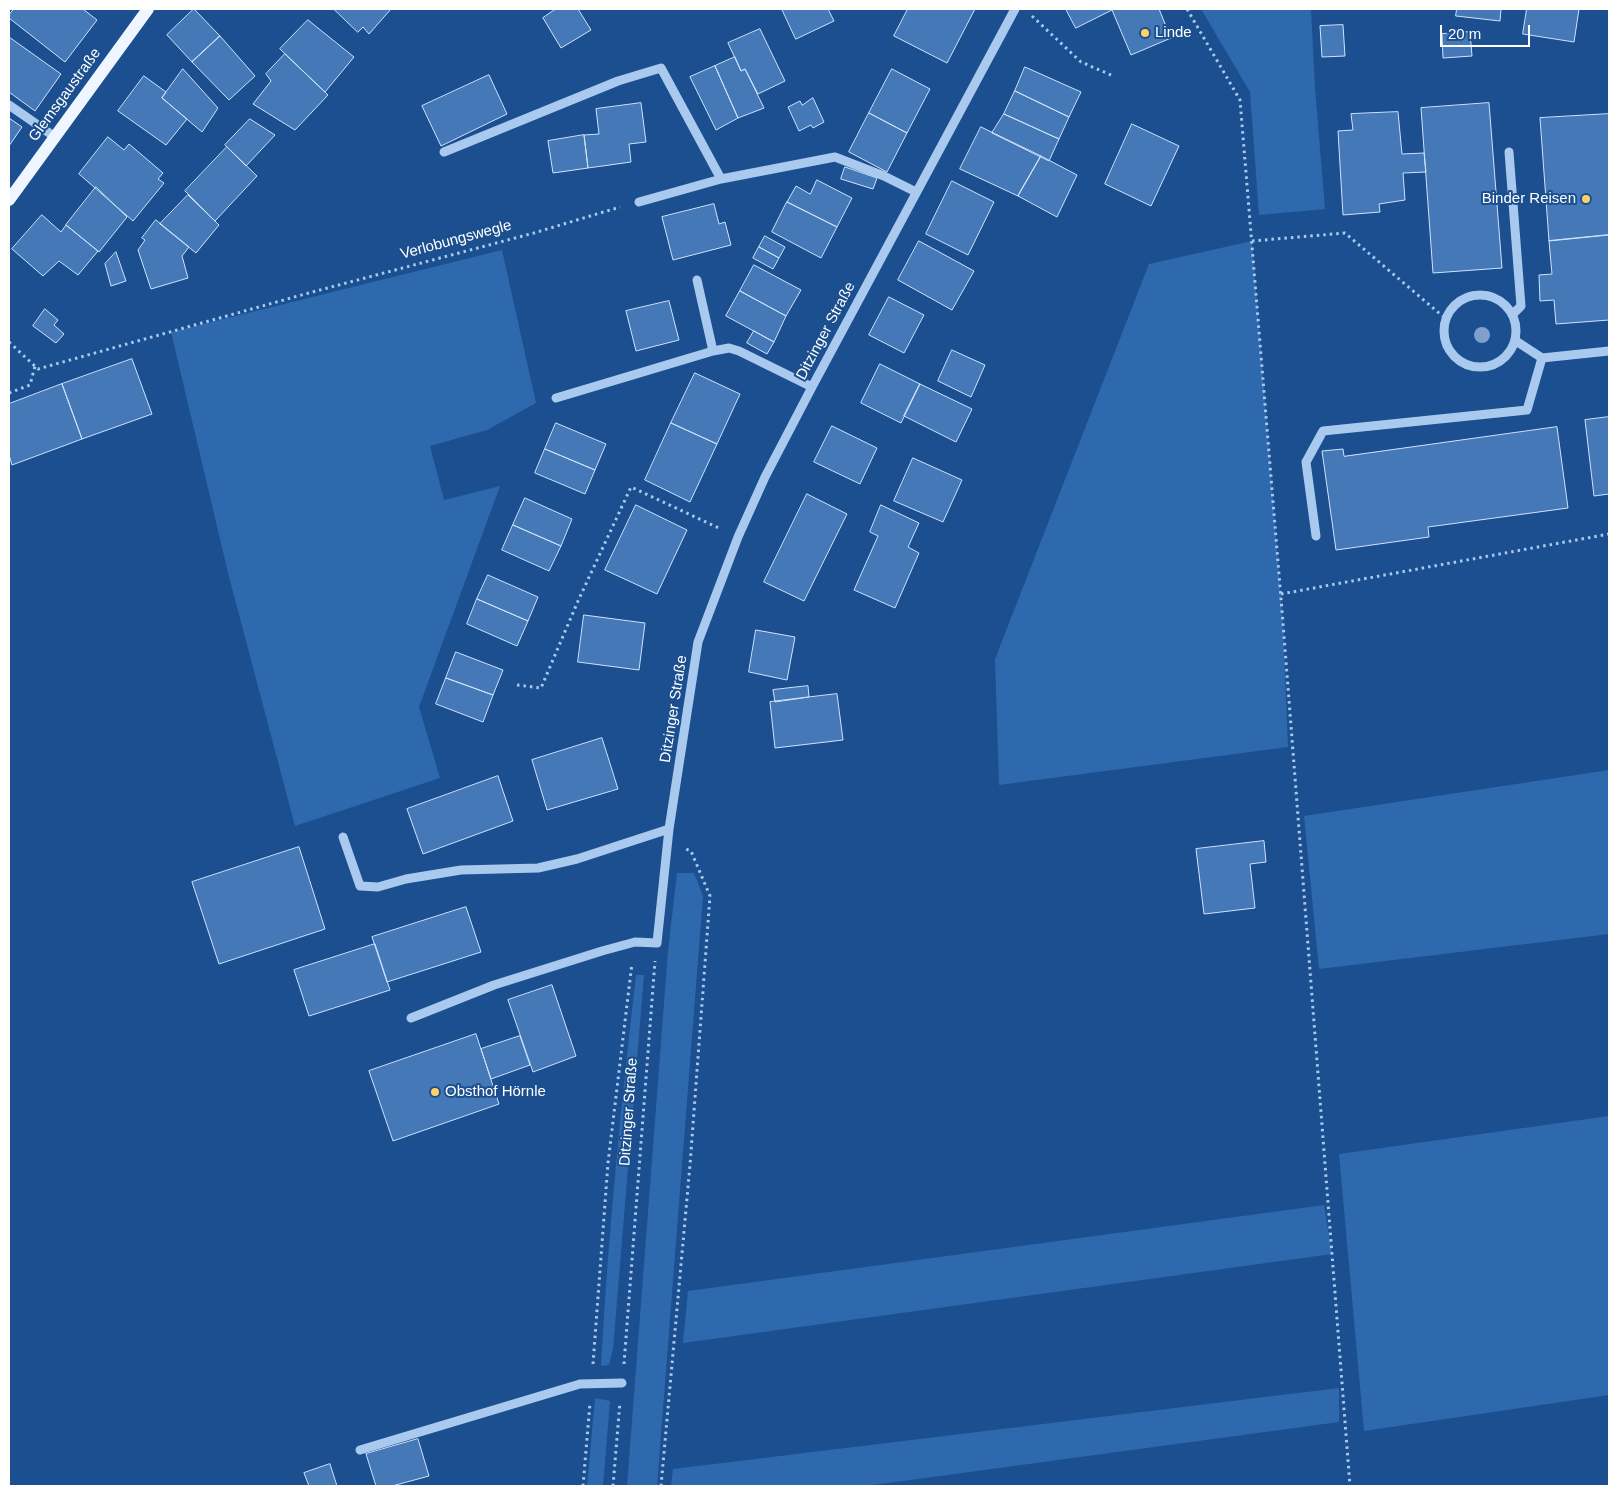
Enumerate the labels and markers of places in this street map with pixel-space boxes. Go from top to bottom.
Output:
place label: Linde [1155,24,1192,42]
marker: Linde [1139,27,1151,39]
place label: Binder Reisen [1482,190,1576,208]
marker: Binder Reisen [1580,193,1592,205]
place label: Obsthof Hörnle [445,1083,546,1101]
marker: Obsthof Hörnle [429,1086,441,1098]

